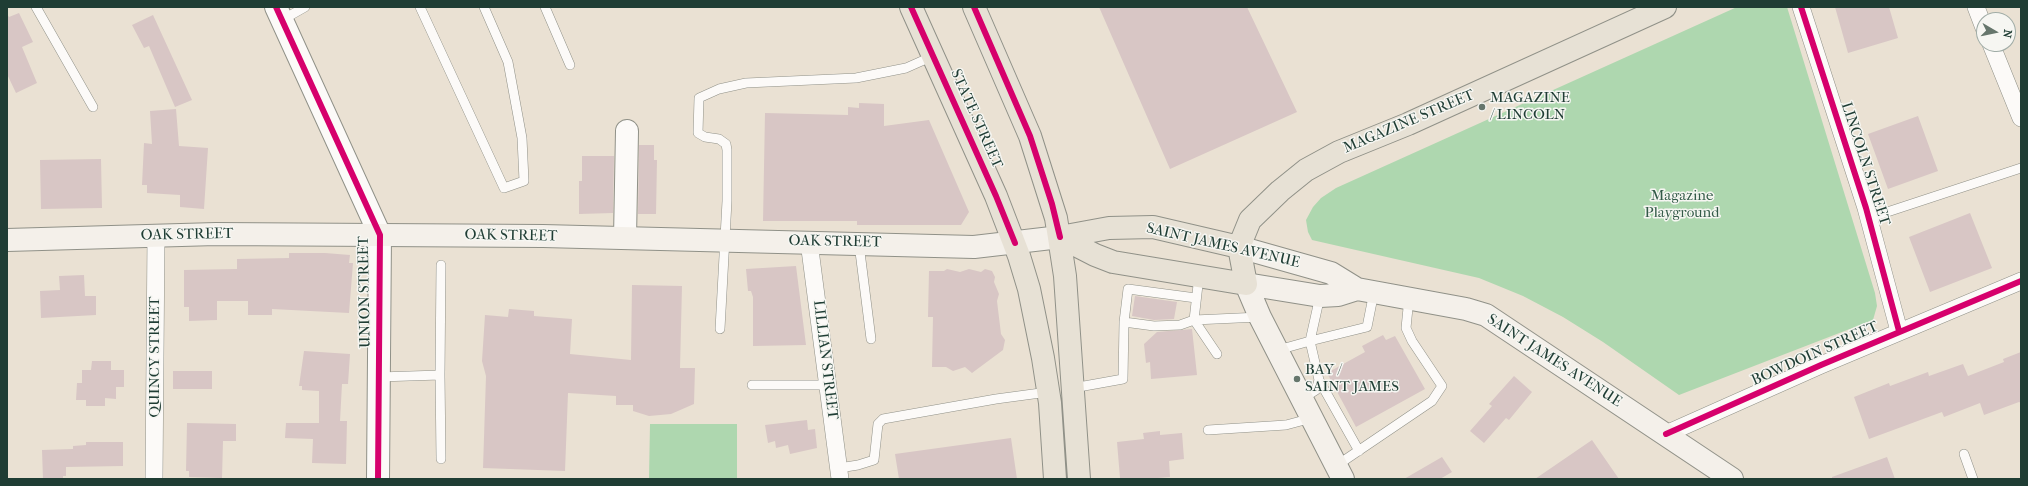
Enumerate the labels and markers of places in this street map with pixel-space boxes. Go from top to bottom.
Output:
place label: MAGAZINE / LINCOLN [1490,89,1570,124]
marker: MAGAZINE / LINCOLN [1477,102,1487,112]
place label: BAY / SAINT JAMES [1305,361,1399,396]
marker: BAY / SAINT JAMES [1292,374,1302,384]

